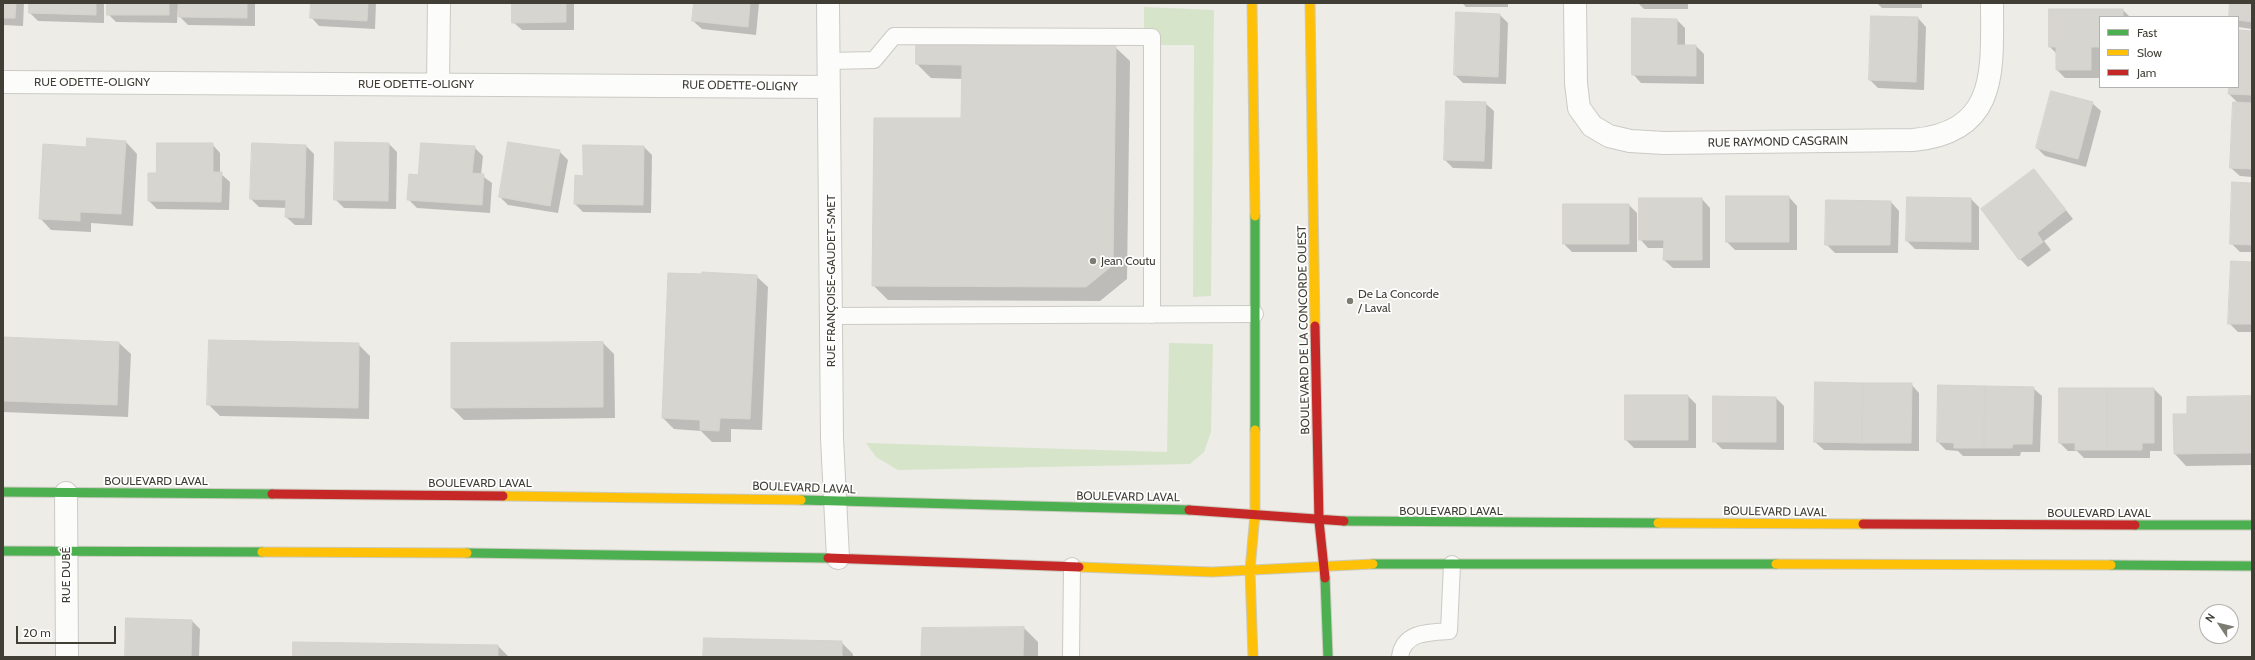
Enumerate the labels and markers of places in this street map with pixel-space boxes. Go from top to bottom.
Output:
place label: Jean Coutu [1101,254,1156,268]
marker: Jean Coutu [1088,256,1098,266]
place label: De La Concorde / Laval [1358,287,1439,315]
marker: De La Concorde / Laval [1345,296,1355,306]

